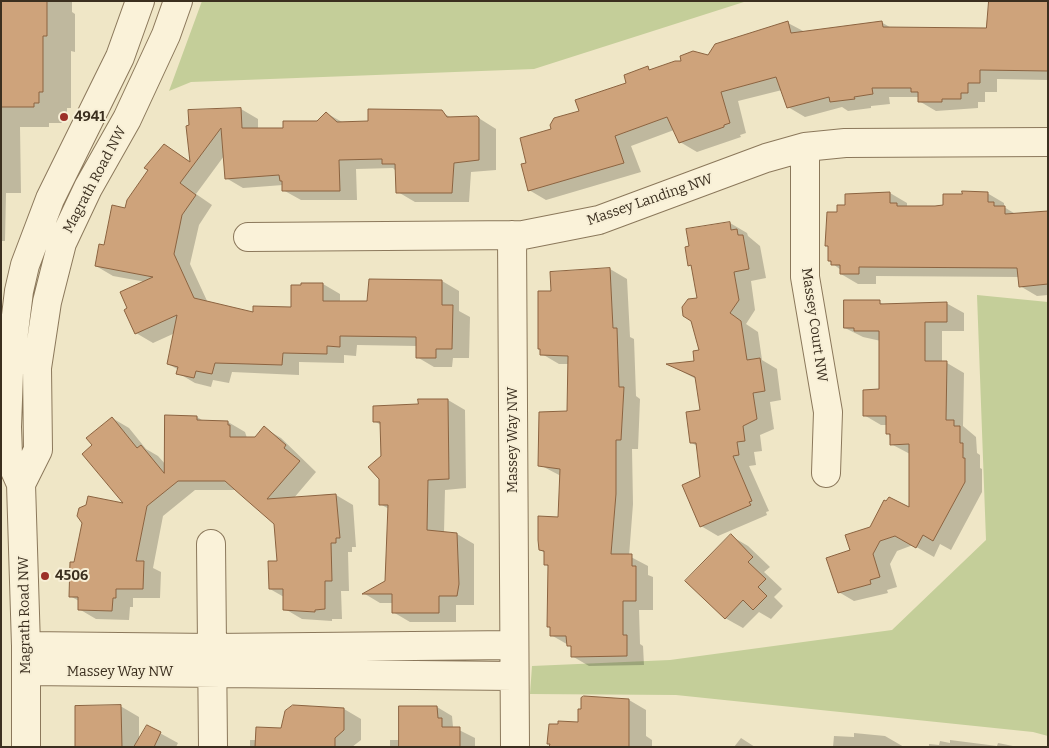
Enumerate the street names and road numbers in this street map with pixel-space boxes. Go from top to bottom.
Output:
street label: Magrath Road NW [60,124,130,236]
street label: Massey Landing NW [585,171,715,229]
street label: Massey Court NW [798,267,830,383]
street label: Massey Way NW [505,387,521,493]
street label: Magrath Road NW [16,556,34,674]
street label: Massey Way NW [67,664,173,680]

